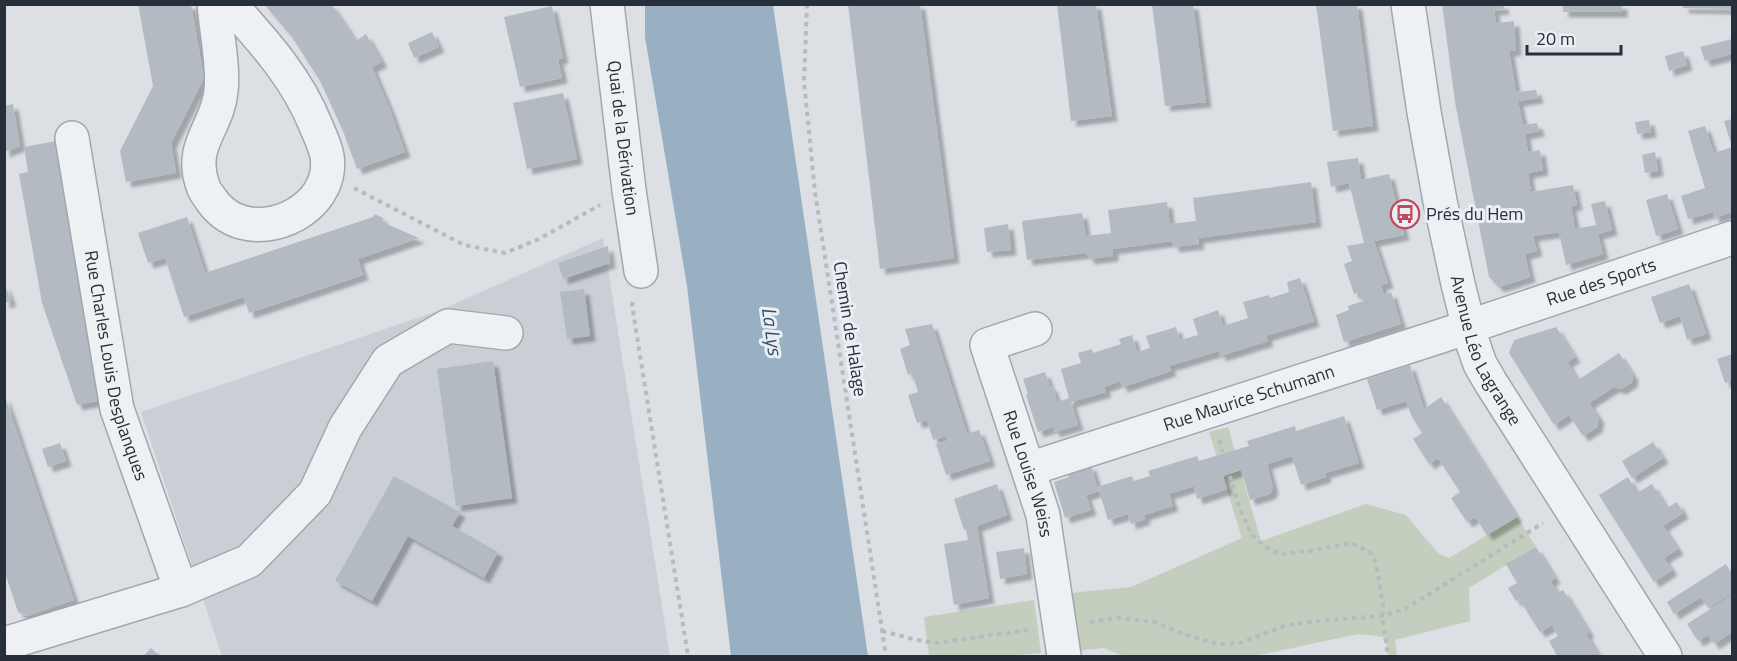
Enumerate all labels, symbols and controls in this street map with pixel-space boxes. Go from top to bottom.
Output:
scale bar [1527,18,1622,56]
text: 20 m [1536,25,1575,52]
street label: Quai de la Dérivation [601,59,647,217]
bus stop icon: Prés du Hem [1389,198,1421,230]
place label: Prés du Hem [1426,200,1523,227]
street label: Rue Charles Louis Desplanques [78,248,155,484]
street label: Rue des Sports [1543,251,1660,313]
street label: Chemin de Halage [826,259,874,398]
street label: Avenue Léo Lagrange [1444,273,1529,431]
water label: La Lys [754,305,791,358]
street label: Rue Maurice Schumann [1160,357,1338,438]
street label: Rue Louise Weiss [996,407,1060,539]

